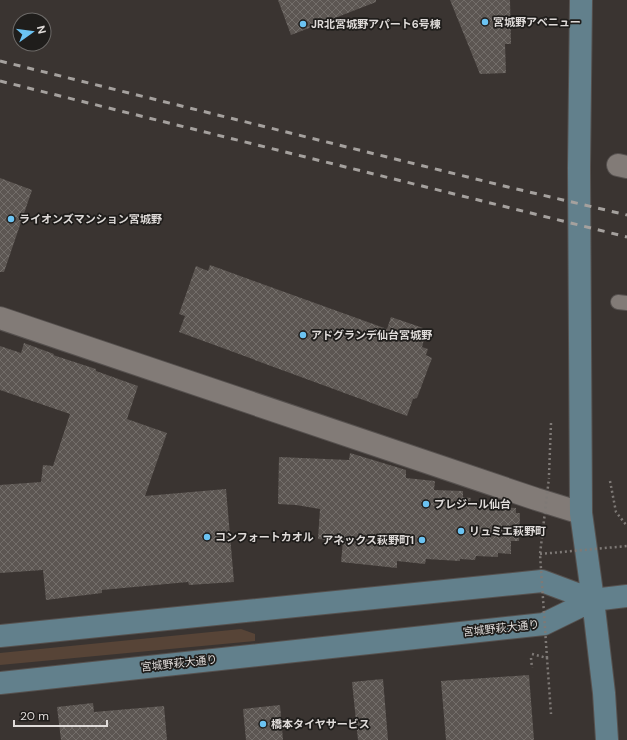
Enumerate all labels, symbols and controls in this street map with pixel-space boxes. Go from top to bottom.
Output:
north arrow [12,12,52,52]
place label: 宮城野アベニュー [493,15,581,29]
place label: JR北宮城野アパート6号棟 [311,17,441,31]
marker: 宮城野アベニュー [480,17,490,27]
marker: JR北宮城野アパート6号棟 [298,19,308,29]
text: N [34,24,49,35]
place label: ライオンズマンション宮城野 [19,212,163,226]
marker: ライオンズマンション宮城野 [6,214,16,224]
place label: アドグランデ仙台宮城野 [311,328,433,342]
marker: アドグランデ仙台宮城野 [298,330,308,340]
place label: プレジール仙台 [434,497,511,511]
marker: プレジール仙台 [421,499,431,509]
place label: リュミエ萩野町 [469,524,546,538]
marker: リュミエ萩野町 [456,526,466,536]
place label: コンフォートカオル [215,530,314,544]
marker: コンフォートカオル [202,532,212,542]
place label: アネックス萩野町1 [322,533,414,547]
marker: アネックス萩野町1 [417,535,427,545]
street label: 宮城野萩大通り [462,617,540,639]
street label: 宮城野萩大通り [140,652,218,674]
scale bar [14,702,107,728]
text: 20 m [20,708,49,724]
place label: 橋本タイヤサービス [271,717,370,731]
marker: 橋本タイヤサービス [258,719,268,729]

